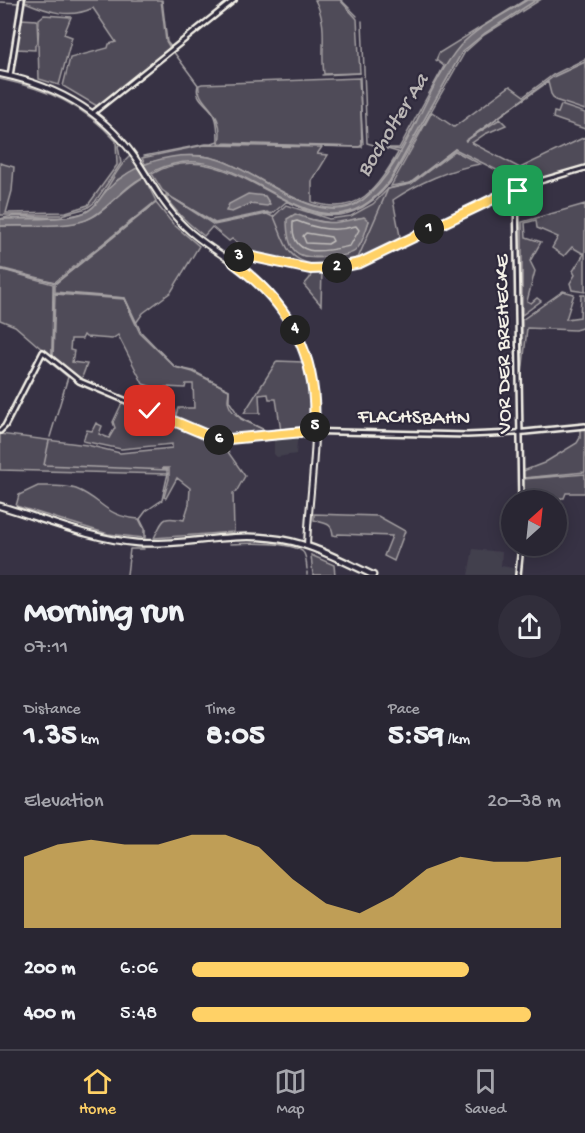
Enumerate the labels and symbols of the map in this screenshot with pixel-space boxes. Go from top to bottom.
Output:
water label: Bocholter Aa [352,68,437,182]
pin [492,165,543,216]
pin: 1 [414,214,444,244]
pin: 3 [224,242,254,272]
pin: 2 [322,253,352,283]
street label: VOR DER BREHECKE [491,253,519,435]
pin: 4 [280,315,310,345]
pin [124,385,175,436]
street label: FLACHSBAHN [356,406,471,432]
pin: 5 [300,412,330,442]
pin: 6 [204,425,234,455]
north arrow [501,490,567,556]

